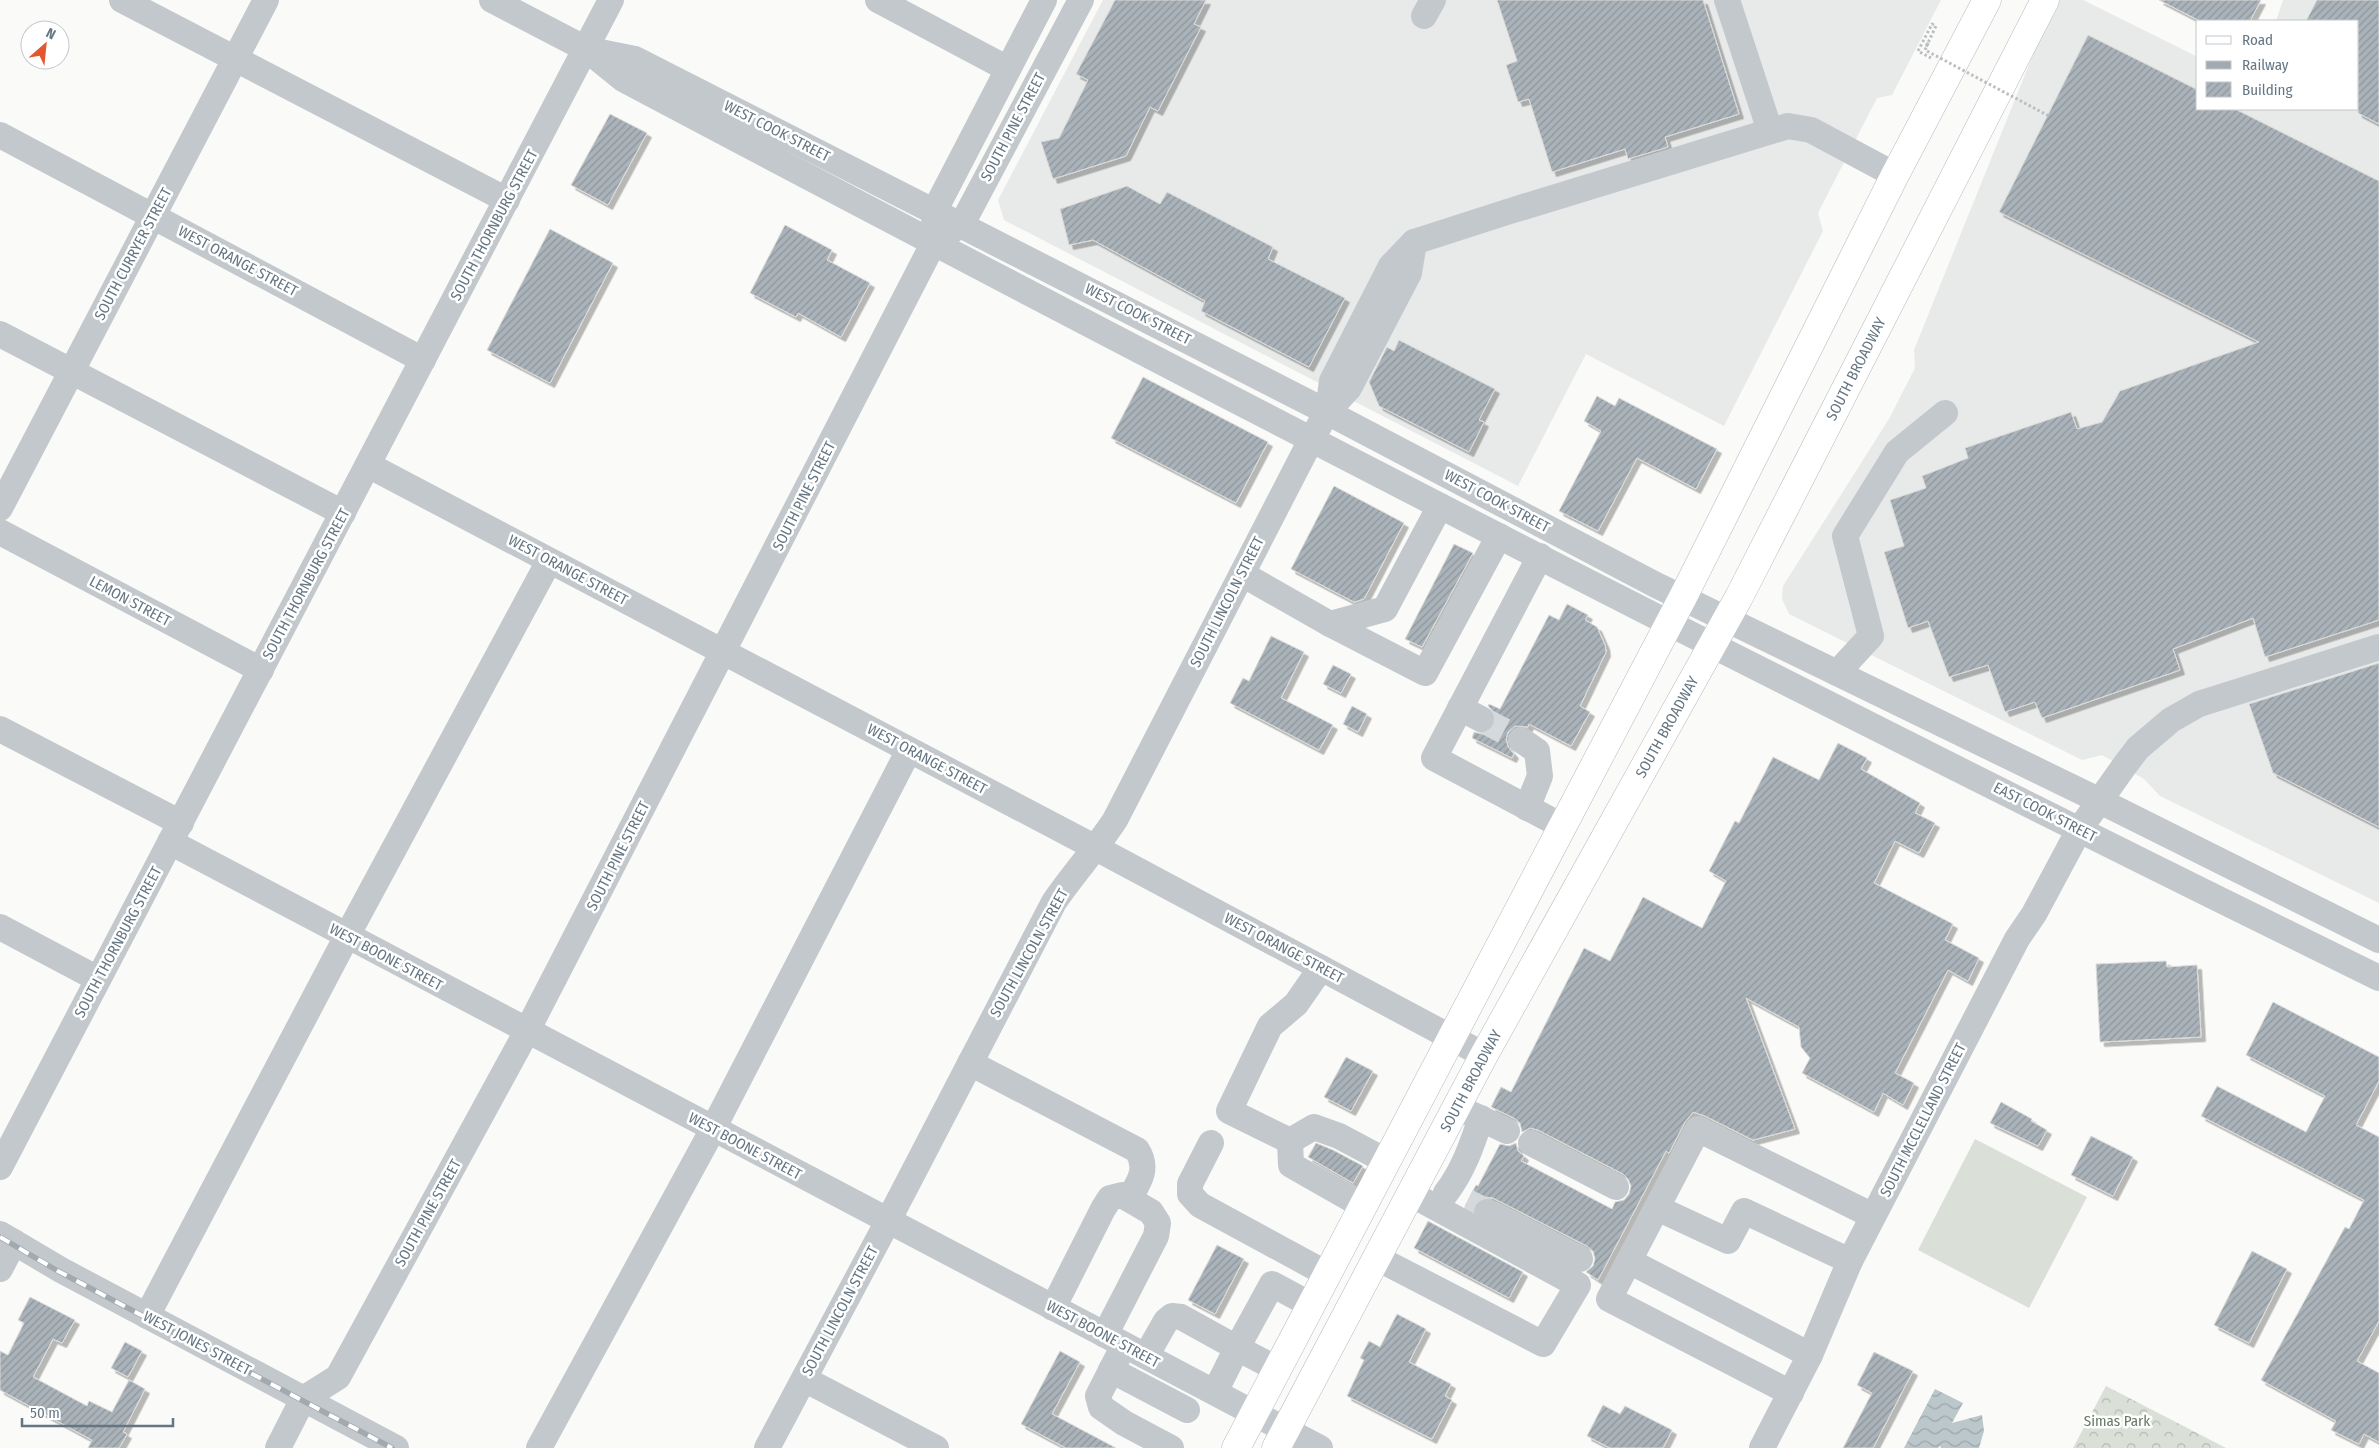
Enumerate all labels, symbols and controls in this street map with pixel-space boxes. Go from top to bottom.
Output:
north arrow [20,20,70,70]
legend [2196,20,2359,110]
text: N [43,24,58,43]
text: Road [2242,31,2273,49]
text: Railway [2242,56,2289,74]
street label: SOUTH PINE STREET [977,70,1049,184]
text: Building [2242,81,2293,99]
street label: WEST COOK STREET [721,97,833,166]
street label: SOUTH THORNBURG STREET [447,146,542,304]
street label: SOUTH CURRYER STREET [91,185,175,323]
street label: WEST ORANGE STREET [175,222,301,300]
street label: WEST COOK STREET [1082,280,1194,349]
street label: SOUTH BROADWAY [1822,314,1890,424]
street label: SOUTH PINE STREET [769,438,839,554]
street label: WEST COOK STREET [1441,466,1553,536]
street label: SOUTH THORNBURG STREET [259,505,354,663]
street label: WEST ORANGE STREET [505,531,631,609]
street label: SOUTH LINCOLN STREET [1186,534,1268,670]
street label: LEMON STREET [86,572,174,630]
street label: SOUTH BROADWAY [1632,673,1703,781]
street label: WEST ORANGE STREET [864,720,990,798]
street label: EAST COOK STREET [1990,778,2100,846]
street label: SOUTH PINE STREET [583,798,653,914]
street label: SOUTH THORNBURG STREET [71,863,166,1021]
street label: SOUTH LINCOLN STREET [986,886,1072,1020]
street label: WEST ORANGE STREET [1221,909,1347,987]
street label: WEST BOONE STREET [326,920,446,994]
street label: SOUTH BROADWAY [1436,1026,1506,1135]
street label: SOUTH MCCLELLAND STREET [1876,1040,1970,1200]
street label: WEST BOONE STREET [685,1109,805,1183]
street label: SOUTH PINE STREET [391,1156,465,1270]
street label: SOUTH LINCOLN STREET [798,1243,882,1379]
street label: WEST BOONE STREET [1043,1297,1163,1371]
street label: WEST JONES STREET [140,1307,254,1379]
scale bar [22,1396,174,1428]
text: 50 m [30,1404,60,1422]
park label: Simas Park [2084,1412,2150,1430]

